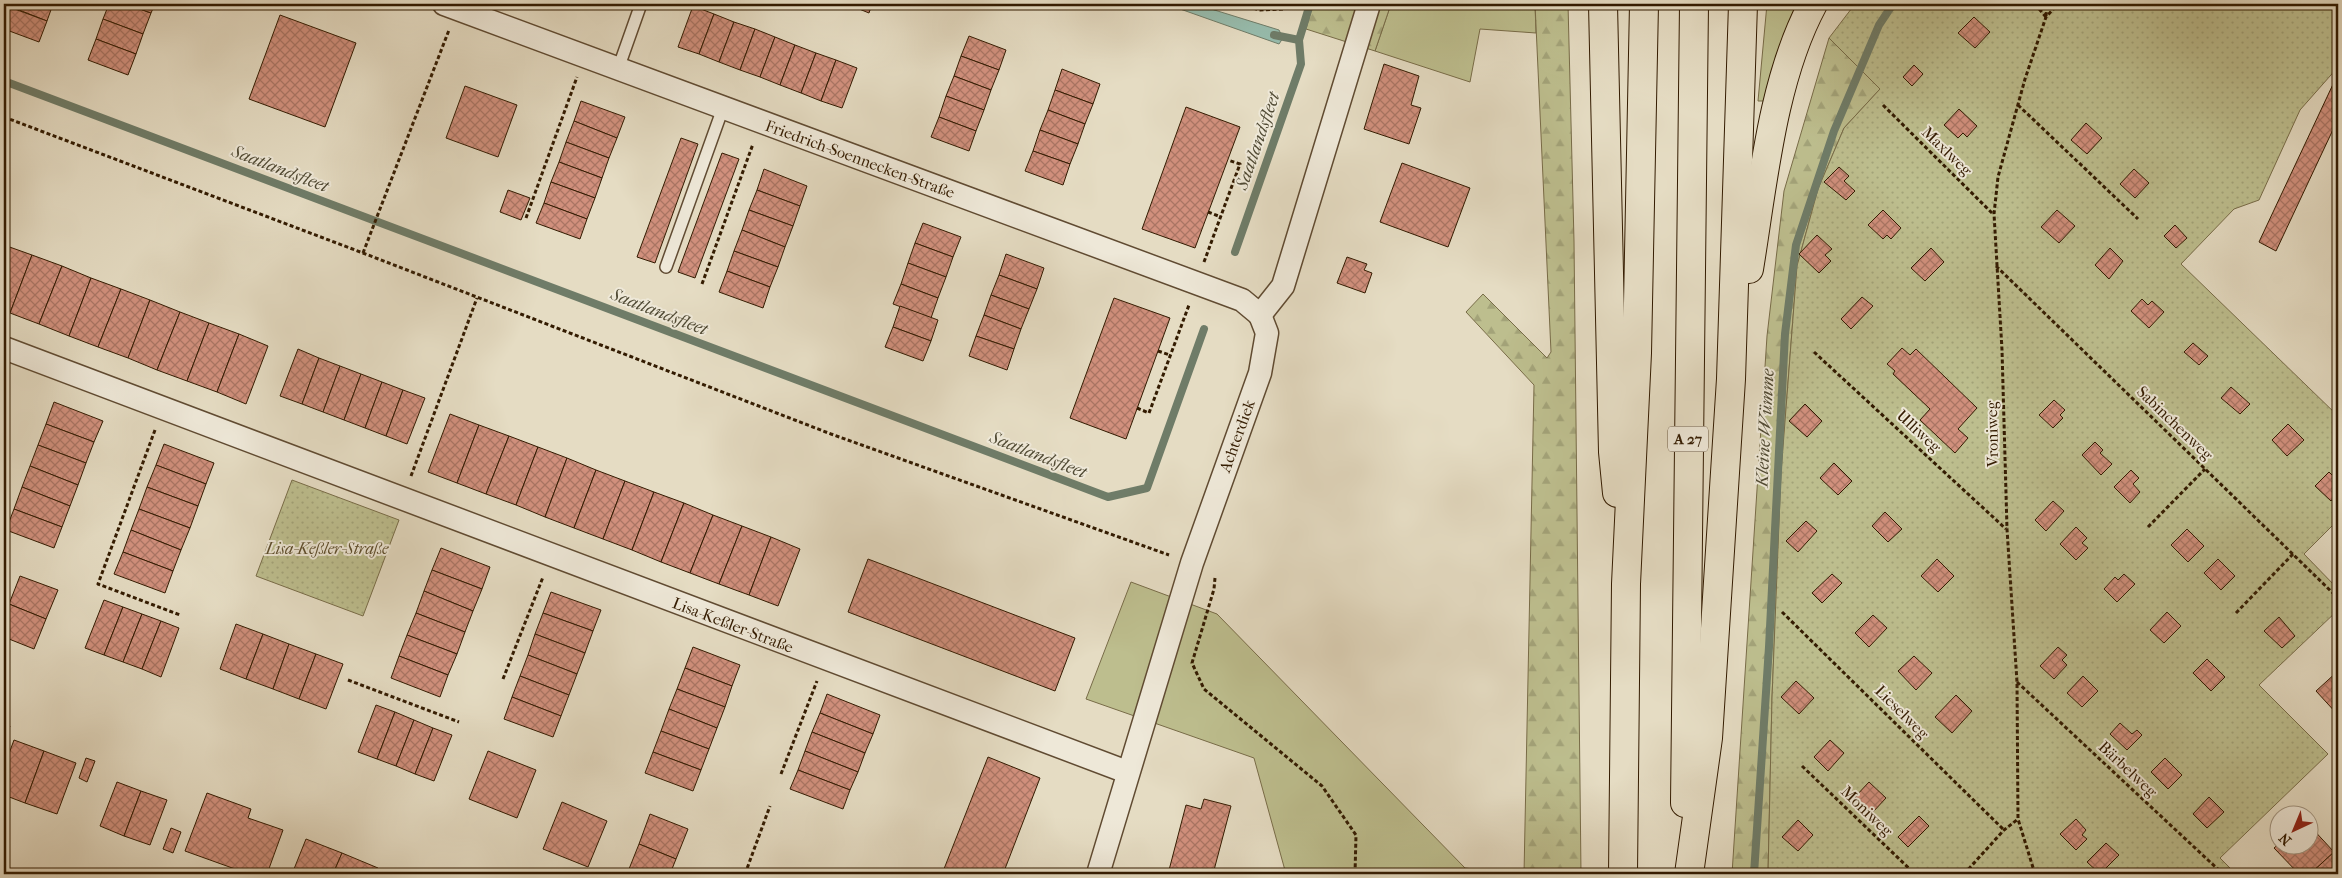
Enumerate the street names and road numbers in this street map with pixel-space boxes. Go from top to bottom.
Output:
street label: Friedrich-Soennecken-Straße [763,116,957,202]
street label: Maxlweg [1918,122,1976,180]
street label: Sabinchenweg [2133,382,2217,464]
street label: Achterdiek [1215,396,1259,476]
street label: Vroniweg [1982,400,2002,468]
street label: Ulliweg [1893,406,1946,457]
road number: A 27 [1668,426,1708,452]
street label: Lisa-Keßler-Straße [670,593,796,657]
street label: Lieselweg [1871,681,1933,743]
street label: Bärbelweg [2095,737,2162,801]
street label: Moniweg [1837,782,1897,840]

